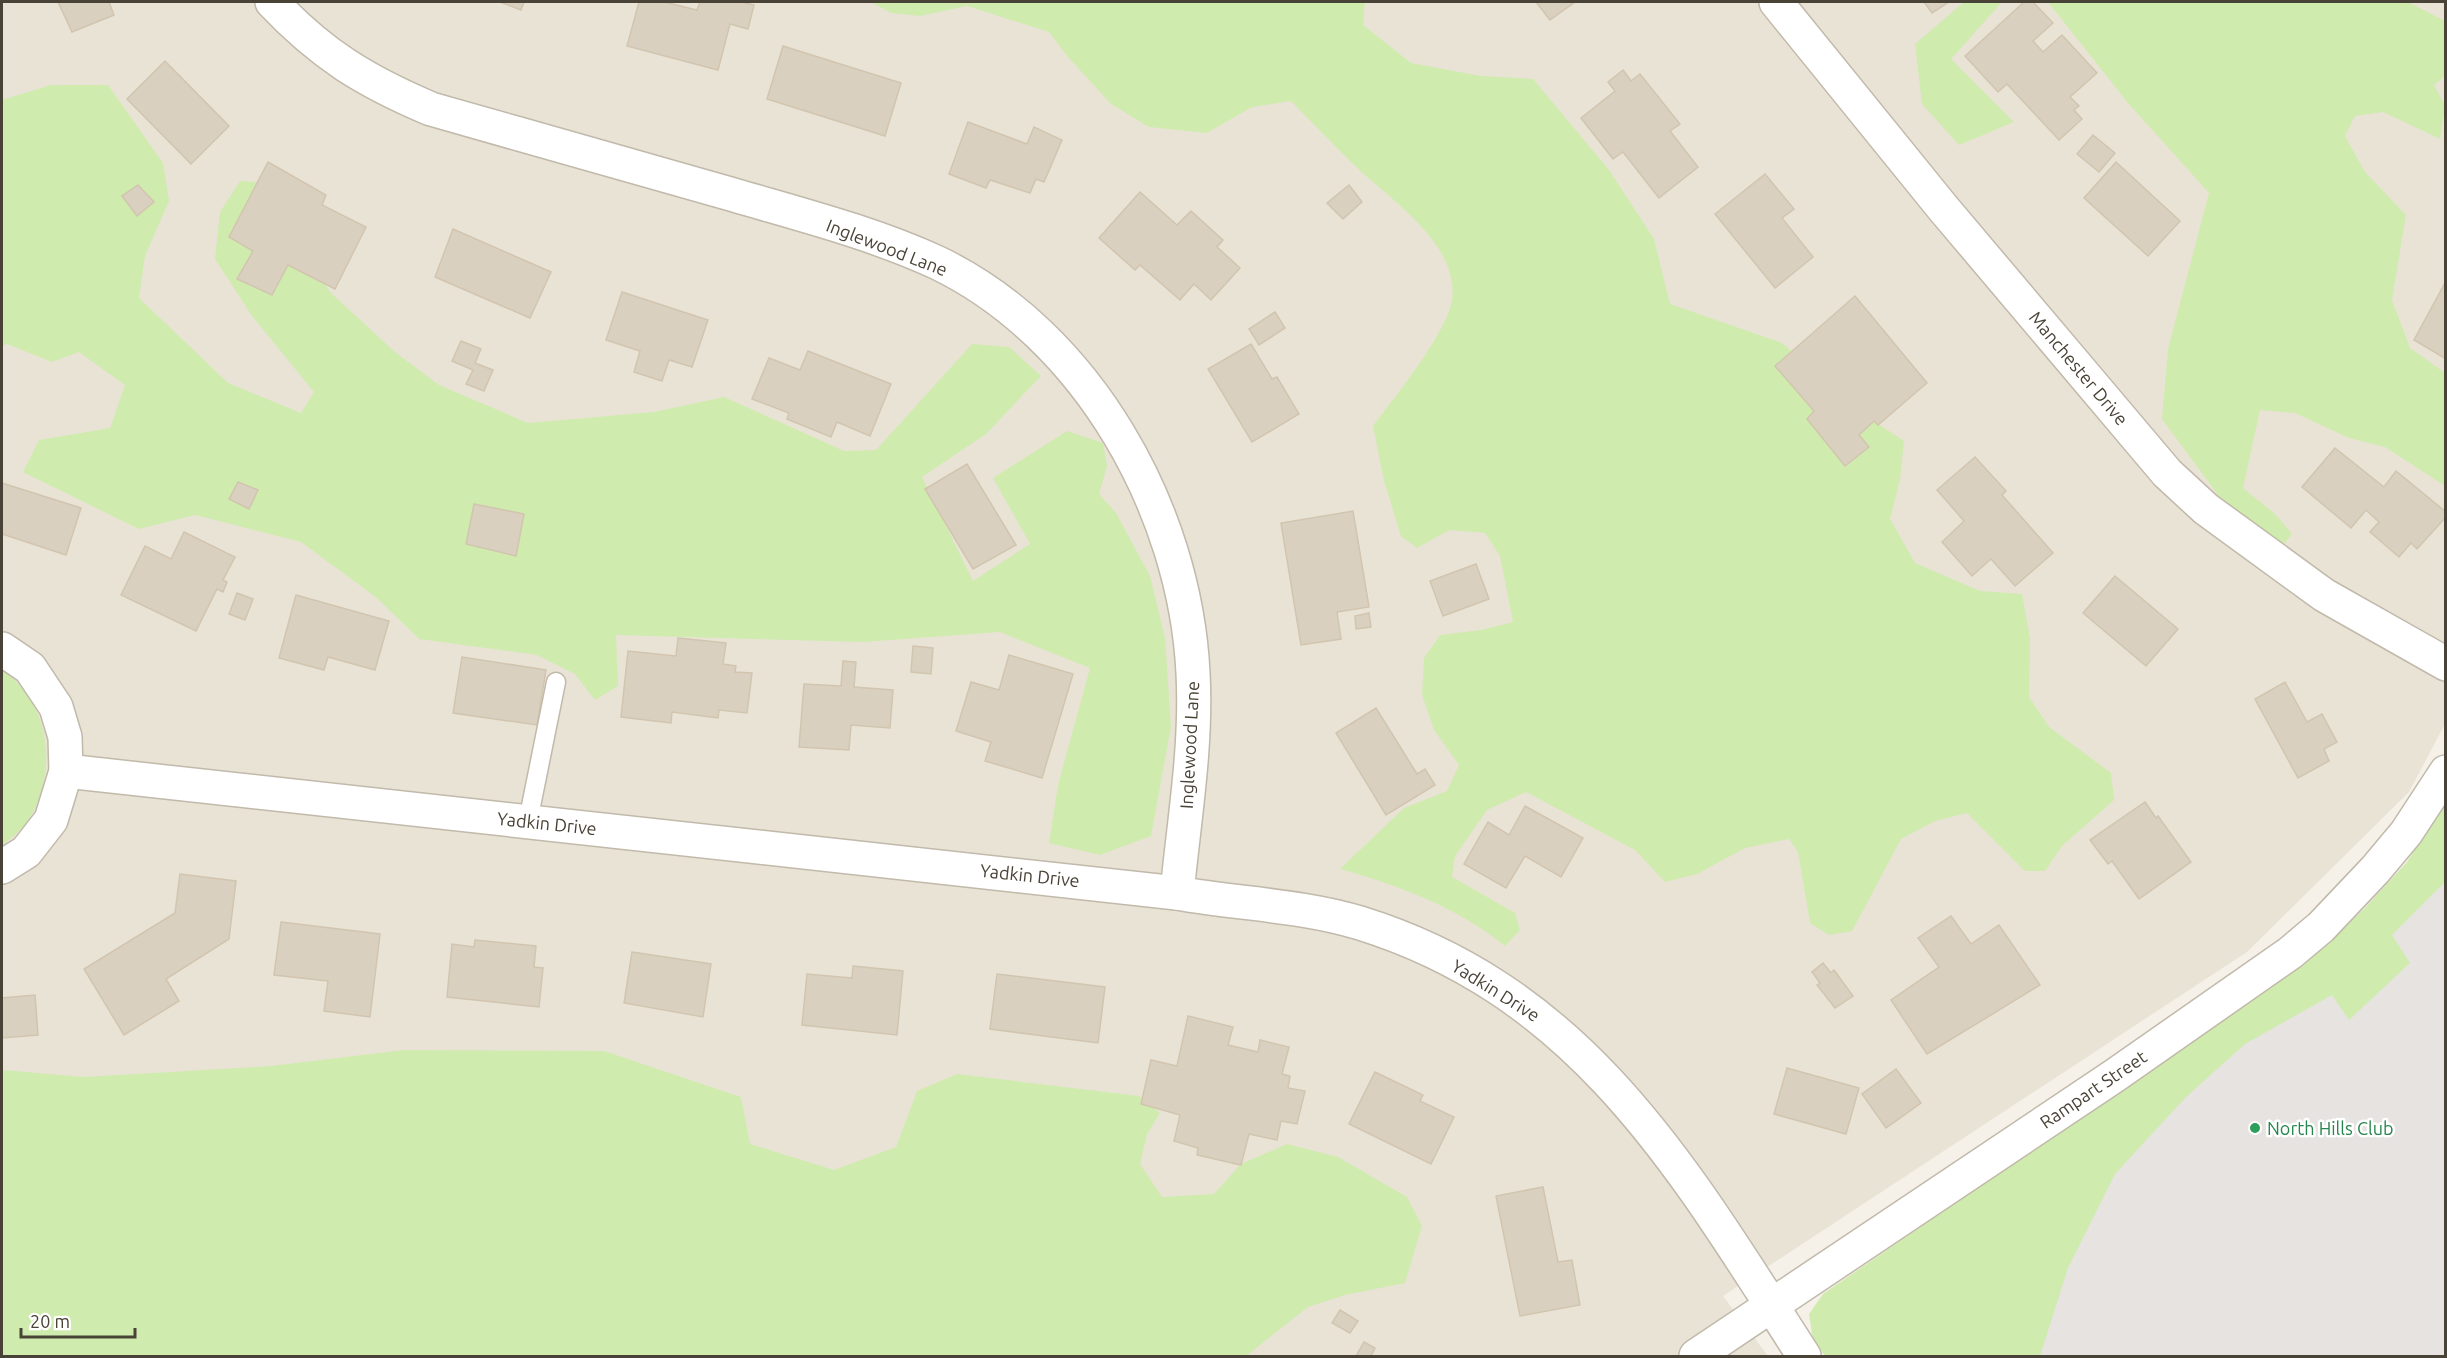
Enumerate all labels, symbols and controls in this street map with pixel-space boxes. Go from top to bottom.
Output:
street label: Inglewood Lane [824,215,950,279]
street label: Manchester Drive [2026,307,2132,429]
street label: Inglewood Lane [1176,680,1202,810]
street label: Yadkin Drive [496,808,598,838]
street label: Yadkin Drive [979,860,1081,890]
street label: Yadkin Drive [1448,955,1544,1025]
street label: Rampart Street [2036,1046,2150,1132]
place label: North Hills Club [2267,1118,2394,1138]
marker: North Hills Club [2248,1121,2262,1135]
scale bar [21,1301,135,1339]
text: 20 m [30,1311,70,1331]

